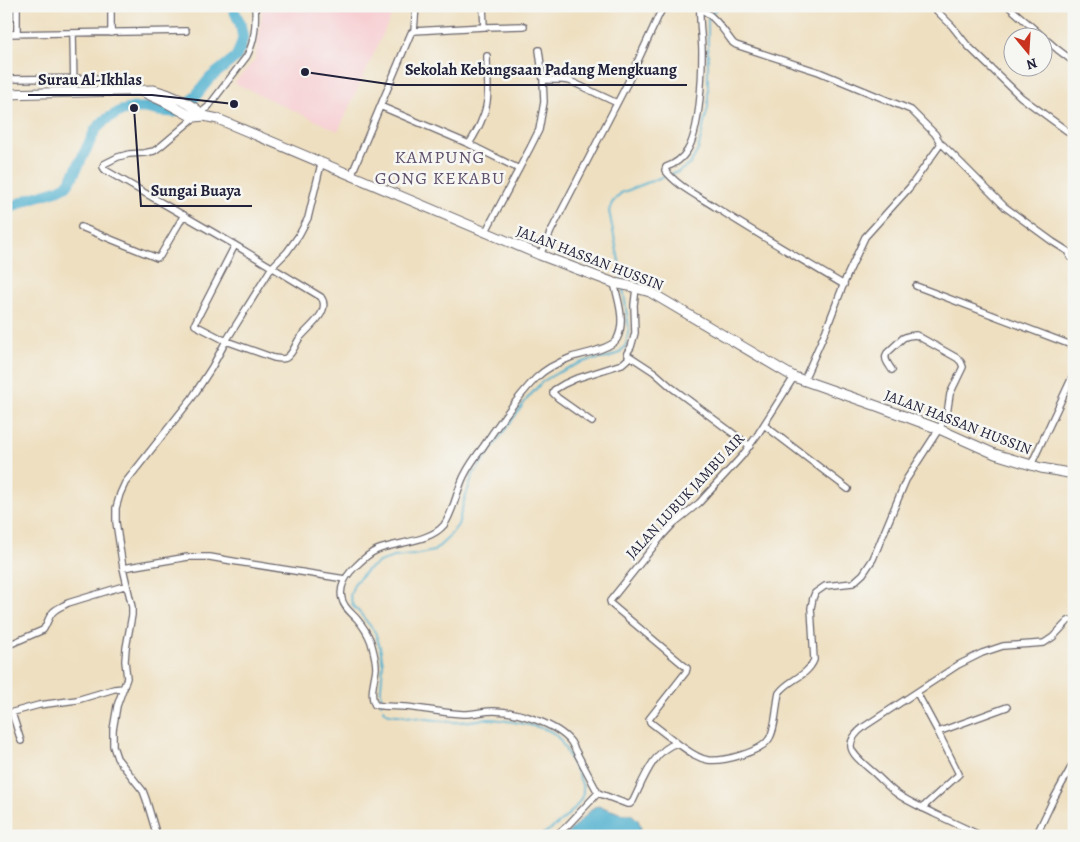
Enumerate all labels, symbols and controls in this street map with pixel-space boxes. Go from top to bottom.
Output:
north arrow [1002,28,1052,78]
text: N [1024,53,1040,74]
callout: Sekolah Kebangsaan Padang Mengkuang [395,54,687,85]
text: Sekolah Kebangsaan Padang Mengkuang [405,59,678,81]
callout: Surau Al-Ikhlas [28,64,152,95]
text: Surau Al-Ikhlas [38,69,142,91]
district label: KAMPUNG GONG KEKABU [375,145,505,190]
callout: Sungai Buaya [141,175,252,206]
text: Sungai Buaya [151,180,242,202]
street label: JALAN HASSAN HUSSIN [514,221,667,295]
street label: JALAN HASSAN HUSSIN [882,385,1035,459]
street label: JALAN LUBUK JAMBU AIR [621,428,749,563]

